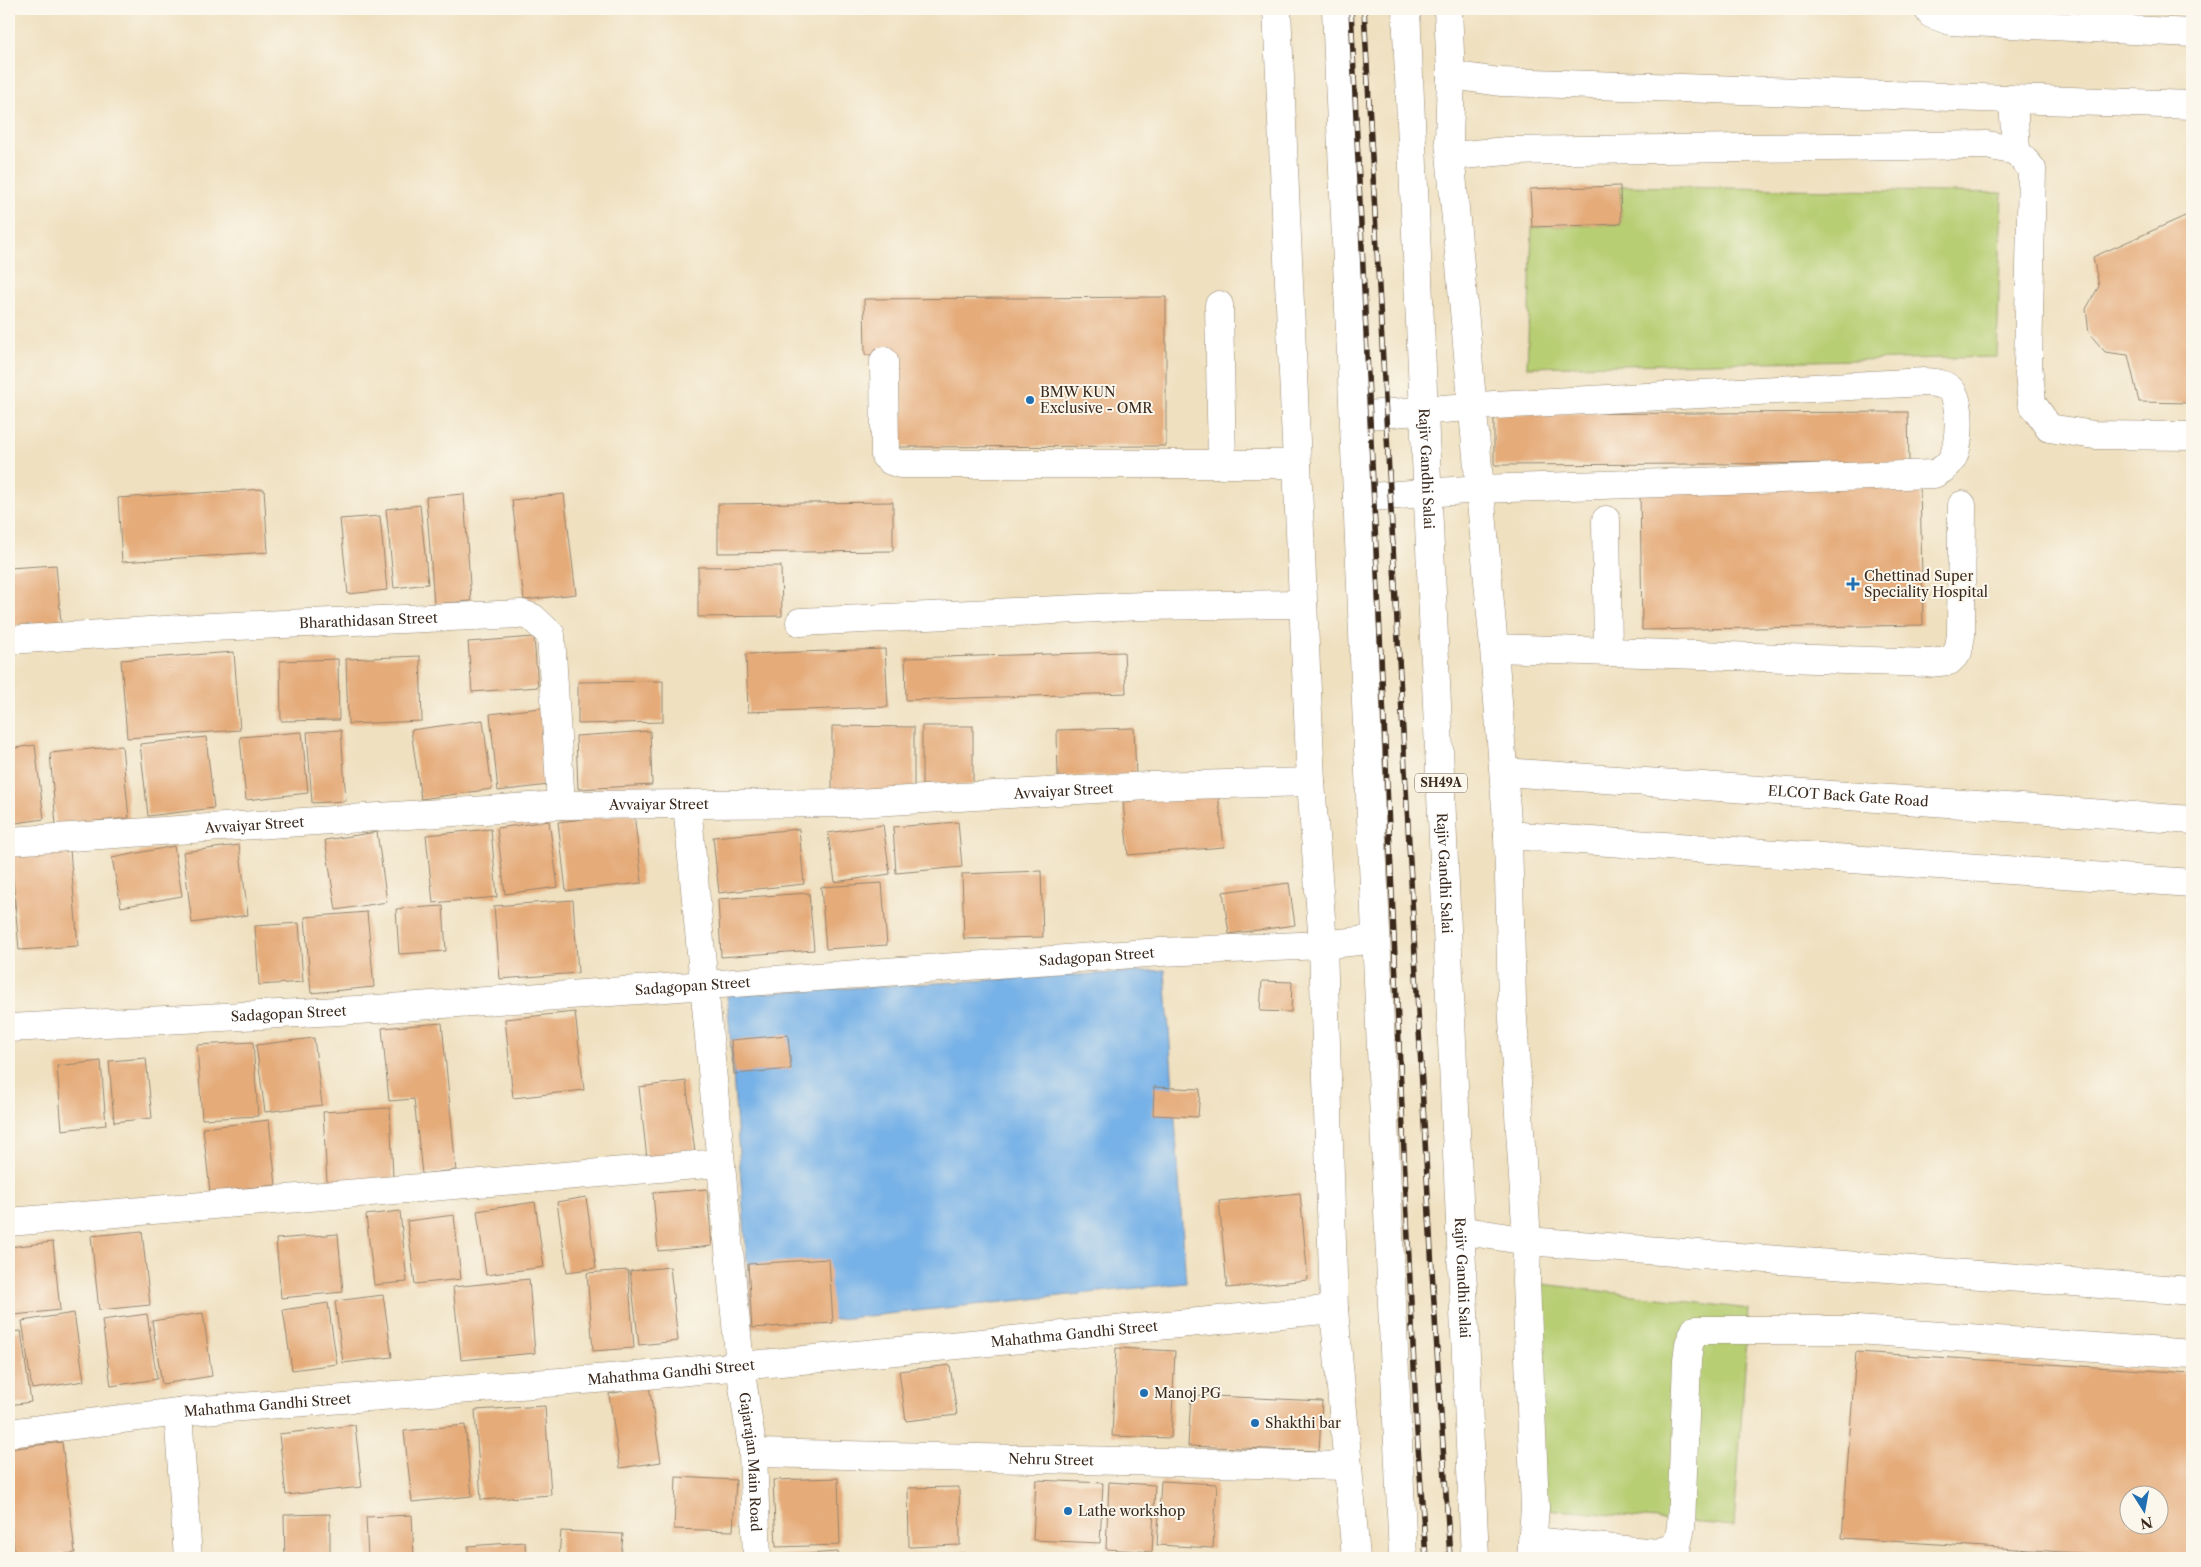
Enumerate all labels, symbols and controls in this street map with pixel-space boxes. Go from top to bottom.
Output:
place label: BMW KUN Exclusive - OMR [1040,383,1153,417]
marker: BMW KUN Exclusive - OMR [1024,394,1036,406]
street label: Rajiv Gandhi Salai [1415,408,1438,529]
place label: Chettinad Super Speciality Hospital [1864,567,1988,601]
marker: Chettinad Super Speciality Hospital [1846,577,1860,591]
street label: Bharathidasan Street [299,609,438,632]
road number: SH49A [1415,774,1467,792]
street label: Avvaiyar Street [1012,779,1114,803]
street label: ELCOT Back Gate Road [1767,781,1930,811]
street label: Avvaiyar Street [608,795,709,814]
street label: Rajiv Gandhi Salai [1433,812,1456,934]
street label: Avvaiyar Street [203,813,305,837]
street label: Sadagopan Street [1038,944,1155,970]
street label: Sadagopan Street [634,973,751,999]
street label: Sadagopan Street [230,1002,347,1026]
street label: Rajiv Gandhi Salai [1451,1217,1474,1339]
street label: Mahathma Gandhi Street [990,1317,1159,1351]
street label: Mahathma Gandhi Street [587,1356,756,1389]
place label: Manoj PG [1154,1384,1221,1402]
marker: Manoj PG [1138,1387,1150,1399]
street label: Mahathma Gandhi Street [183,1389,352,1421]
street label: Gajarajan Main Road [735,1391,765,1532]
place label: Shakthi bar [1265,1414,1341,1432]
marker: Shakthi bar [1249,1417,1261,1429]
street label: Nehru Street [1008,1450,1094,1469]
north arrow [2118,1484,2168,1534]
place label: Lathe workshop [1078,1502,1185,1520]
marker: Lathe workshop [1062,1505,1074,1517]
text: N [2139,1513,2154,1533]

